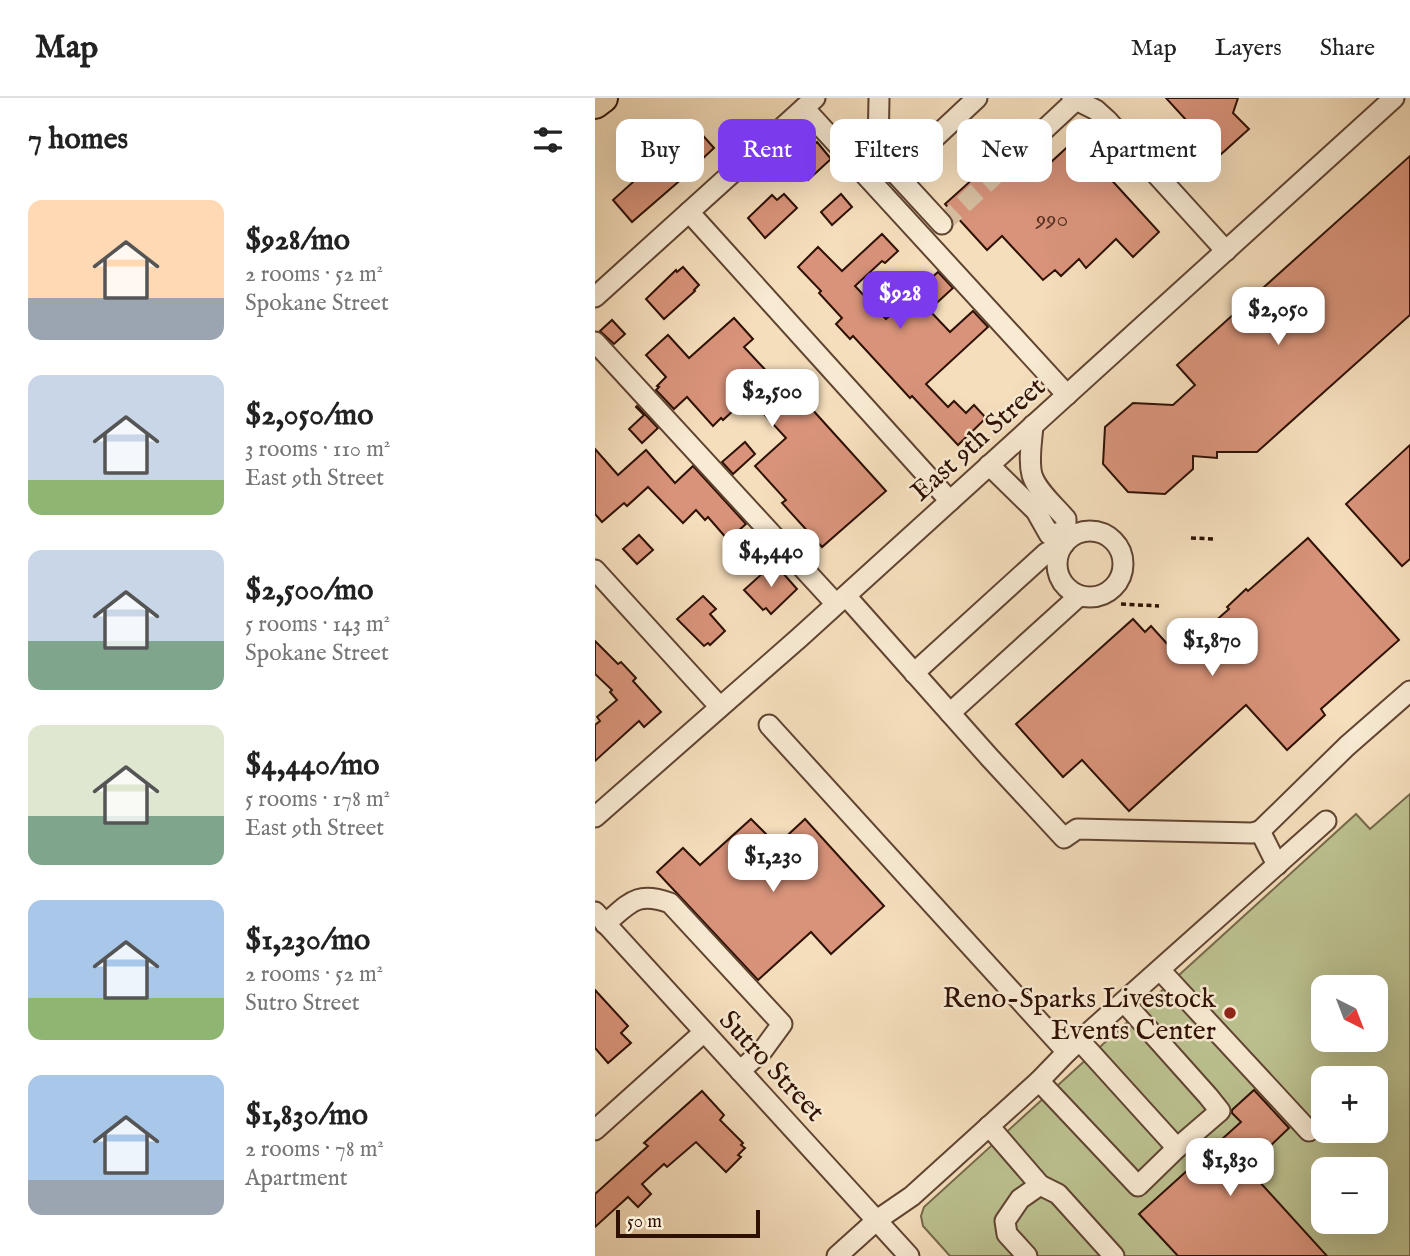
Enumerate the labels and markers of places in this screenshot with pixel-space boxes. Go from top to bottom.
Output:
pin: $928 [859,272,941,331]
pin: $2,050 [1221,288,1335,347]
pin: $2,500 [715,370,829,429]
pin: $4,440 [714,530,828,589]
pin: $1,870 [1155,618,1269,678]
pin: $1,230 [716,834,830,894]
place label: Reno-Sparks Livestock Events Center [942,982,1217,1049]
marker: Reno-Sparks Livestock Events Center [1222,1005,1238,1021]
pin: $1,830 [1173,1138,1287,1198]

